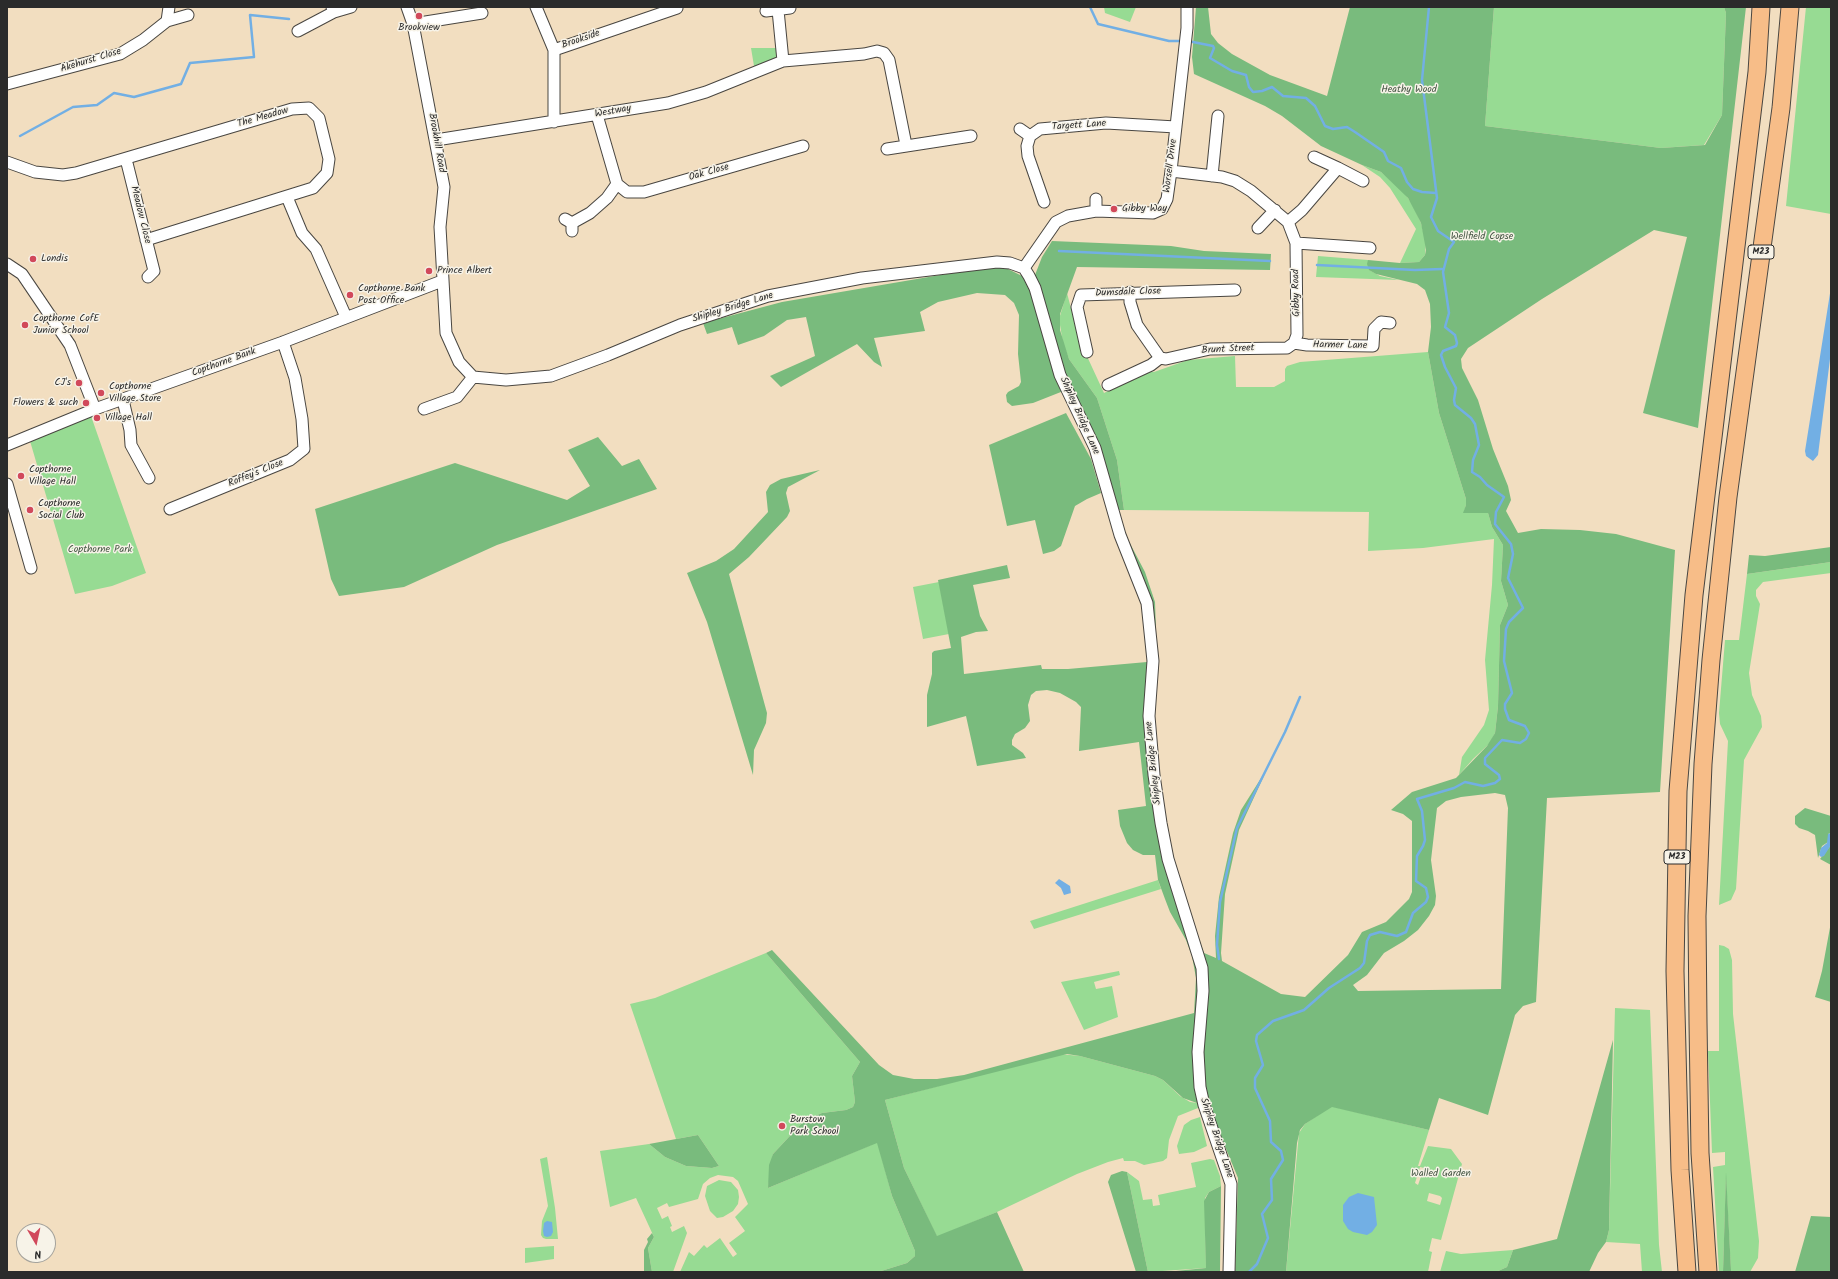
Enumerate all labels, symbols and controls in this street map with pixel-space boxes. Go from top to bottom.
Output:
marker: Brookview [414,11,424,21]
place label: Brookview [398,22,440,34]
street label: Brookside [560,28,602,52]
street label: Akehurst Close [59,46,123,76]
park label: Heathy Wood [1381,84,1437,96]
street label: Westway [594,103,632,121]
street label: The Meadow [236,105,290,131]
street label: Brookhill Road [425,112,447,174]
street label: Targett Lane [1051,118,1107,134]
street label: Worsell Drive [1162,138,1180,194]
street label: Oak Close [688,162,730,184]
street label: Meadow Close [127,185,153,245]
place label: Gibby Way [1122,203,1167,215]
marker: Gibby Way [1109,204,1119,214]
park label: Wellfield Copse [1451,231,1513,243]
road number: M23 [1748,245,1774,259]
place label: Londis [41,253,68,265]
marker: Londis [28,254,38,264]
place label: Prince Albert [437,265,492,277]
marker: Prince Albert [424,266,434,276]
street label: Gibby Road [1291,269,1303,317]
place label: Copthorne Bank Post Office [358,283,425,306]
street label: Dumsdale Close [1095,286,1161,300]
marker: Copthorne Bank Post Office [345,290,355,300]
street label: Shipley Bridge Lane [691,290,775,326]
place label: Copthorne CofE Junior School [33,313,99,336]
marker: Copthorne CofE Junior School [20,320,30,330]
street label: Harmer Lane [1313,340,1367,352]
street label: Brunt Street [1201,343,1255,357]
street label: Copthorne Bank [190,346,258,380]
street label: Shipley Bridge Lane [1056,375,1102,457]
place label: CJ's [55,377,71,389]
marker: CJ's [74,378,84,388]
place label: Copthorne Village Store [109,381,161,404]
marker: Copthorne Village Store [96,388,106,398]
place label: Flowers & such [13,397,78,409]
marker: Flowers & such [81,398,91,408]
place label: Village Hall [105,412,152,424]
marker: Village Hall [92,413,102,423]
street label: Roffey's Close [227,457,285,491]
place label: Copthorne Village Hall [29,464,76,488]
marker: Copthorne Village Hall [16,471,26,481]
place label: Copthorne Social Club [38,498,84,522]
marker: Copthorne Social Club [25,505,35,515]
park label: Copthorne Park [68,544,132,556]
street label: Shipley Bridge Lane [1144,721,1164,805]
road number: M23 [1664,850,1690,864]
street label: Shipley Bridge Lane [1197,1096,1235,1180]
place label: Burstow Park School [790,1114,839,1138]
marker: Burstow Park School [777,1121,787,1131]
park label: Walled Garden [1411,1168,1471,1180]
north arrow [16,1223,56,1263]
text: N [33,1244,43,1263]

